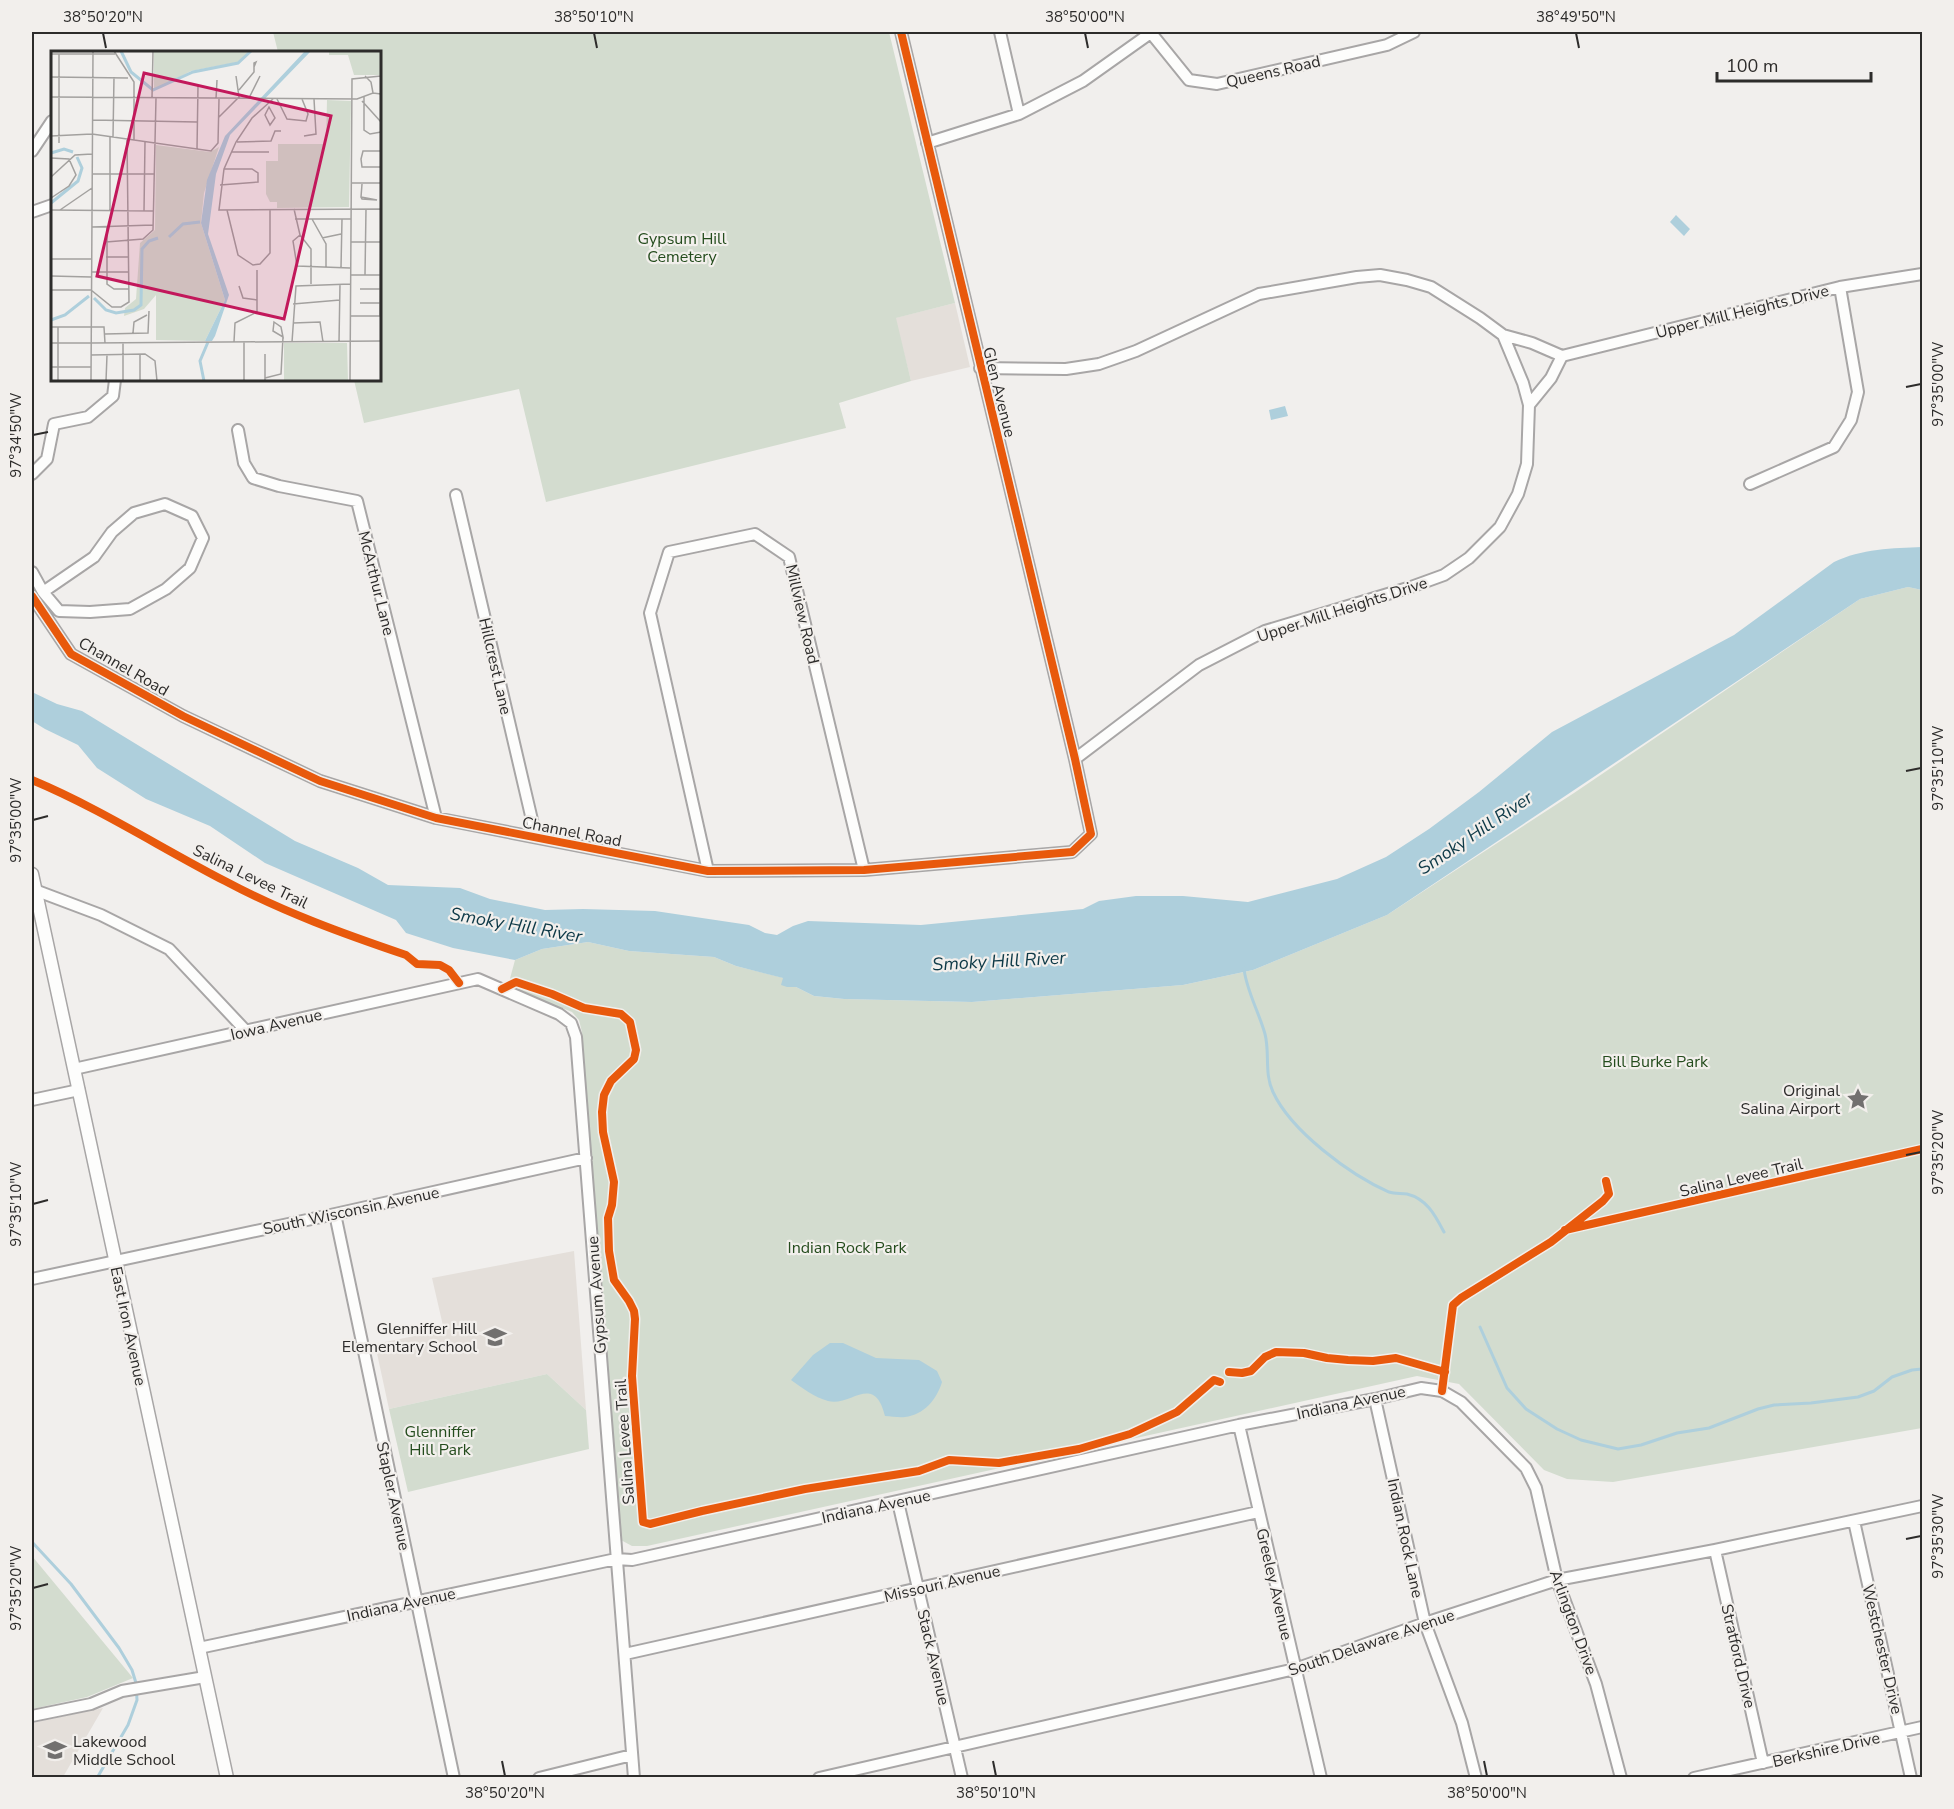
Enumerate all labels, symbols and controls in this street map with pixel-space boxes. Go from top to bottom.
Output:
text: 38°50'20"N [63,7,143,27]
text: 38°50'10"N [554,7,634,27]
text: 38°50'00"N [1045,7,1125,27]
text: 38°49'50"N [1536,7,1616,27]
scale bar [1717,45,1872,83]
street label: Queens Road [1224,50,1323,94]
inset map [51,51,381,381]
text: 100 m [1726,54,1778,78]
park label: Gypsum Hill Cemetery [637,228,727,268]
street label: Upper Mill Heights Drive [1653,280,1831,344]
text: 97°35'00"W [1928,341,1948,427]
street label: Glen Avenue [977,345,1021,440]
text: 97°34'50"W [6,392,26,478]
street label: McArthur Lane [352,529,400,638]
street label: Millview Road [780,562,824,666]
street label: Upper Mill Heights Drive [1254,572,1430,648]
street label: Hillcrest Lane [473,616,517,717]
street label: Channel Road [74,632,173,702]
text: 97°35'10"W [1928,725,1948,811]
text: 97°35'00"W [6,777,26,863]
water label: Smoky Hill River [1413,785,1538,880]
street label: Channel Road [520,812,624,852]
street label: Salina Levee Trail [189,839,312,914]
water label: Smoky Hill River [448,902,584,949]
water label: Smoky Hill River [932,945,1067,976]
street label: Iowa Avenue [228,1004,324,1046]
park label: Bill Burke Park [1602,1051,1709,1073]
place label: Original Salina Airport [1740,1080,1840,1120]
place icon: Original Salina Airport [1845,1086,1871,1112]
text: 97°35'20"W [1928,1109,1948,1195]
street label: Salina Levee Trail [1678,1153,1805,1203]
text: 97°35'10"W [6,1161,26,1247]
street label: South Wisconsin Avenue [261,1182,441,1240]
street label: Gypsum Avenue [582,1235,612,1355]
park label: Indian Rock Park [788,1237,907,1259]
street label: East Iron Avenue [105,1265,151,1388]
place label: Glenniffer Hill Elementary School [342,1318,477,1358]
school or university icon: Glenniffer Hill Elementary School [482,1324,508,1350]
street label: Salina Levee Trail [610,1378,640,1505]
street label: Indiana Avenue [1295,1381,1408,1425]
park label: Glenniffer Hill Park [404,1421,476,1461]
street label: Stapler Avenue [371,1440,415,1553]
street label: Indian Rock Lane [1382,1476,1428,1600]
street label: Indiana Avenue [820,1485,933,1529]
text: 97°35'30"W [1928,1493,1948,1579]
street label: Greeley Avenue [1250,1526,1298,1642]
text: 97°35'20"W [6,1545,26,1631]
street label: Missouri Avenue [882,1560,1003,1608]
street label: Arlington Drive [1544,1567,1602,1678]
street label: Westchester Drive [1856,1582,1908,1716]
street label: Indiana Avenue [345,1583,458,1627]
street label: Stratford Drive [1715,1602,1761,1710]
street label: South Delaware Avenue [1285,1604,1457,1682]
street label: Stack Avenue [911,1607,955,1707]
street label: Berkshire Drive [1770,1727,1882,1773]
place label: Lakewood Middle School [73,1731,175,1771]
school or university icon: Lakewood Middle School [42,1737,68,1763]
text: 38°50'20"N [465,1783,545,1803]
text: 38°50'10"N [956,1783,1036,1803]
text: 38°50'00"N [1447,1783,1527,1803]

